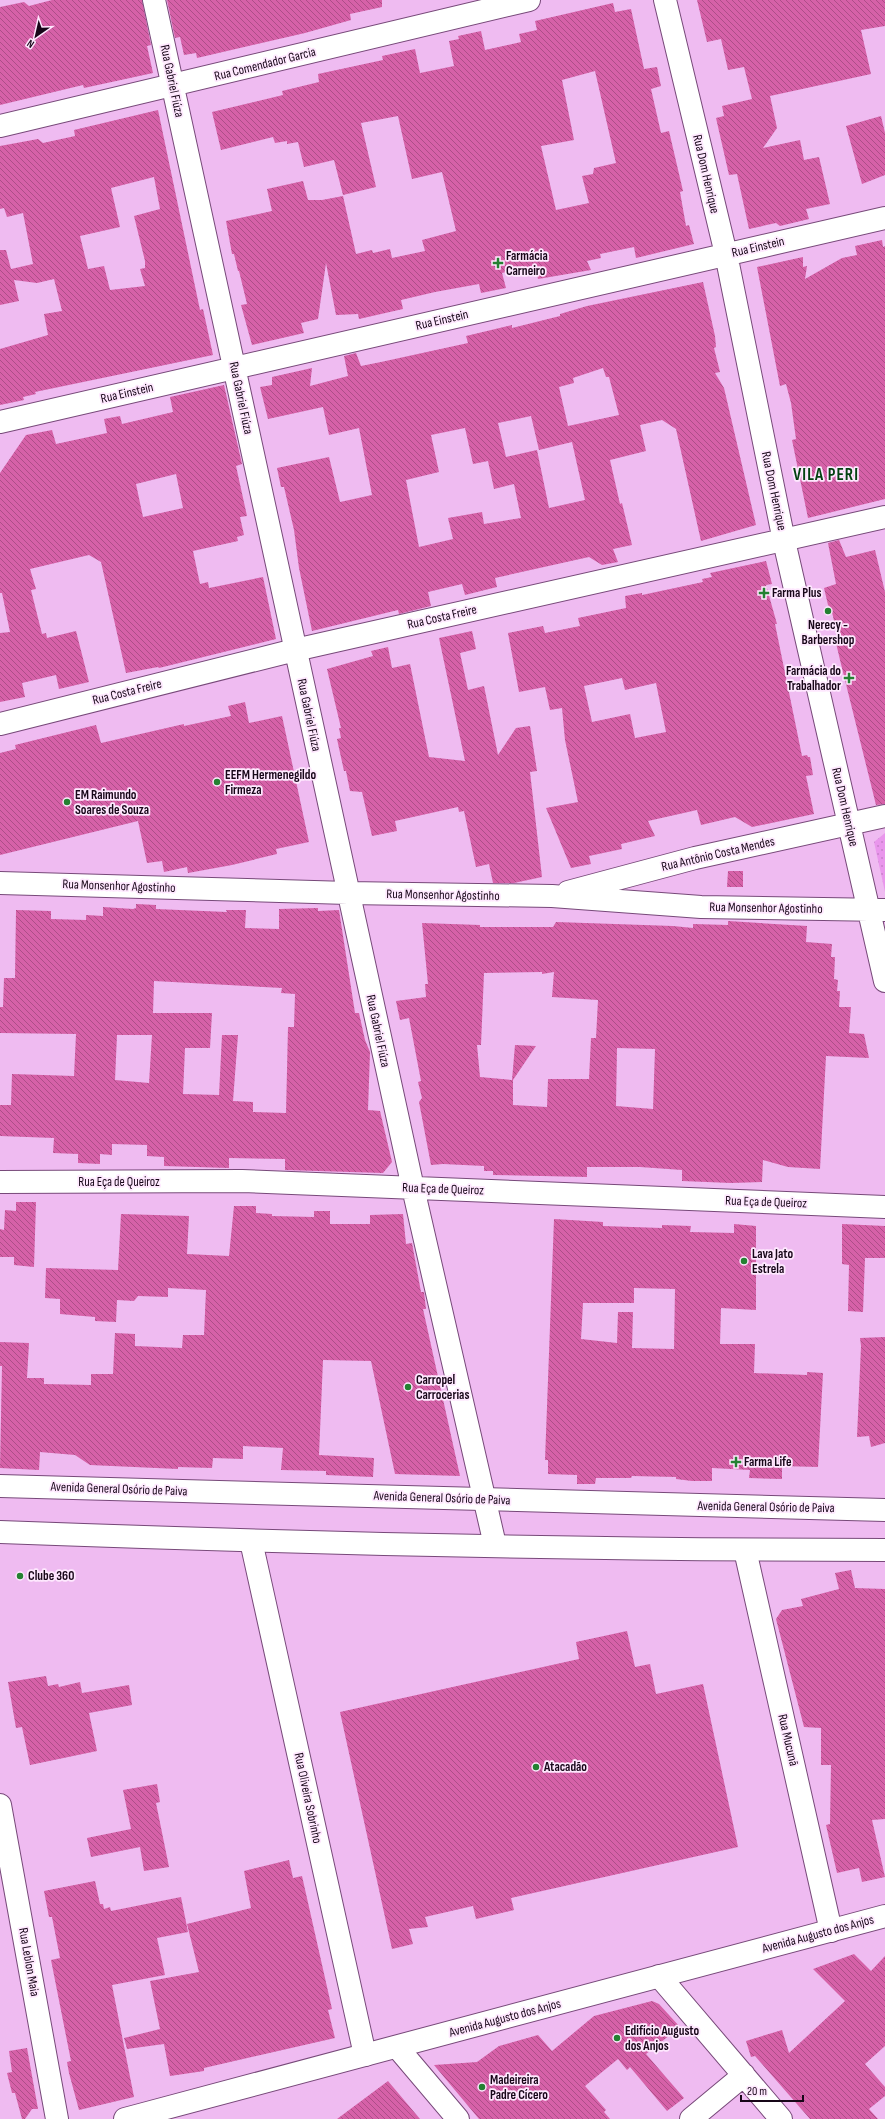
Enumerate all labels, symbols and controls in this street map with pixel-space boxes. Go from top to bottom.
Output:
north arrow [16,16,56,56]
text: N [25,37,37,51]
street label: Rua Gabriel Fiúza [156,43,188,119]
street label: Rua Comendador Garcia [213,44,317,84]
street label: Rua Dom Henrique [689,133,723,215]
street label: Rua Einstein [730,233,786,261]
place label: Farmácia Carneiro [506,248,548,279]
marker: Farmácia Carneiro [493,258,503,268]
street label: Rua Einstein [414,306,470,334]
street label: Rua Gabriel Fiúza [225,360,257,436]
street label: Rua Einstein [99,379,155,407]
street label: Rua Dom Henrique [758,450,790,532]
district label: VILA PERI [793,465,859,485]
place label: Farma Plus [772,585,821,601]
marker: Farma Plus [759,588,769,598]
street label: Rua Costa Freire [406,601,478,633]
marker: Nerecy - Barbershop [823,606,833,616]
place label: Nerecy - Barbershop [802,617,855,648]
place label: Farmácia do Trabalhador [786,663,841,694]
marker: Farmácia do Trabalhador [844,673,854,683]
street label: Rua Costa Freire [91,676,163,708]
street label: Rua Gabriel Fiúza [293,677,325,753]
street label: Rua Dom Henrique [828,766,862,848]
place label: EEFM Hermenegildo Firmeza [225,767,316,798]
marker: EEFM Hermenegildo Firmeza [212,777,222,787]
place label: EM Raimundo Soares de Souza [75,787,149,818]
marker: EM Raimundo Soares de Souza [62,797,72,807]
street label: Rua Antônio Costa Mendes [660,833,777,875]
street label: Rua Monsenhor Agostinho [62,876,176,896]
street label: Rua Monsenhor Agostinho [386,886,500,904]
street label: Rua Monsenhor Agostinho [709,899,823,917]
street label: Rua Gabriel Fiúza [362,993,394,1069]
street label: Rua Eça de Queiroz [78,1174,160,1190]
street label: Rua Eça de Queiroz [402,1180,484,1198]
street label: Rua Eça de Queiroz [725,1193,807,1211]
place label: Lava Jato Estrela [752,1246,793,1277]
marker: Lava Jato Estrela [739,1256,749,1266]
place label: Carropel Carrocerias [416,1372,469,1403]
marker: Carropel Carrocerias [403,1382,413,1392]
place label: Farma Life [744,1454,792,1470]
marker: Farma Life [731,1457,741,1467]
street label: Avenida General Osório de Paiva [49,1479,188,1499]
street label: Avenida General Osório de Paiva [372,1488,511,1508]
street label: Avenida General Osório de Paiva [696,1498,835,1516]
place label: Clube 360 [28,1568,74,1584]
marker: Clube 360 [15,1571,25,1581]
street label: Rua Mucunã [774,1712,802,1768]
street label: Rua Oliveira Sobrinho [291,1751,325,1845]
place label: Atacadão [543,1759,587,1775]
marker: Atacadão [531,1762,541,1772]
street label: Avenida Augusto dos Anjos [759,1911,876,1957]
street label: Rua Leblon Maia [15,1926,43,1998]
street label: Avenida Augusto dos Anjos [446,1995,563,2041]
place label: Edifício Augusto dos Anjos [625,2023,700,2054]
marker: Edifício Augusto dos Anjos [612,2033,622,2043]
place label: Madeireira Padre Cícero [490,2072,548,2103]
scale bar [741,2077,803,2103]
marker: Madeireira Padre Cícero [477,2082,487,2092]
text: 20 m [747,2084,767,2099]

